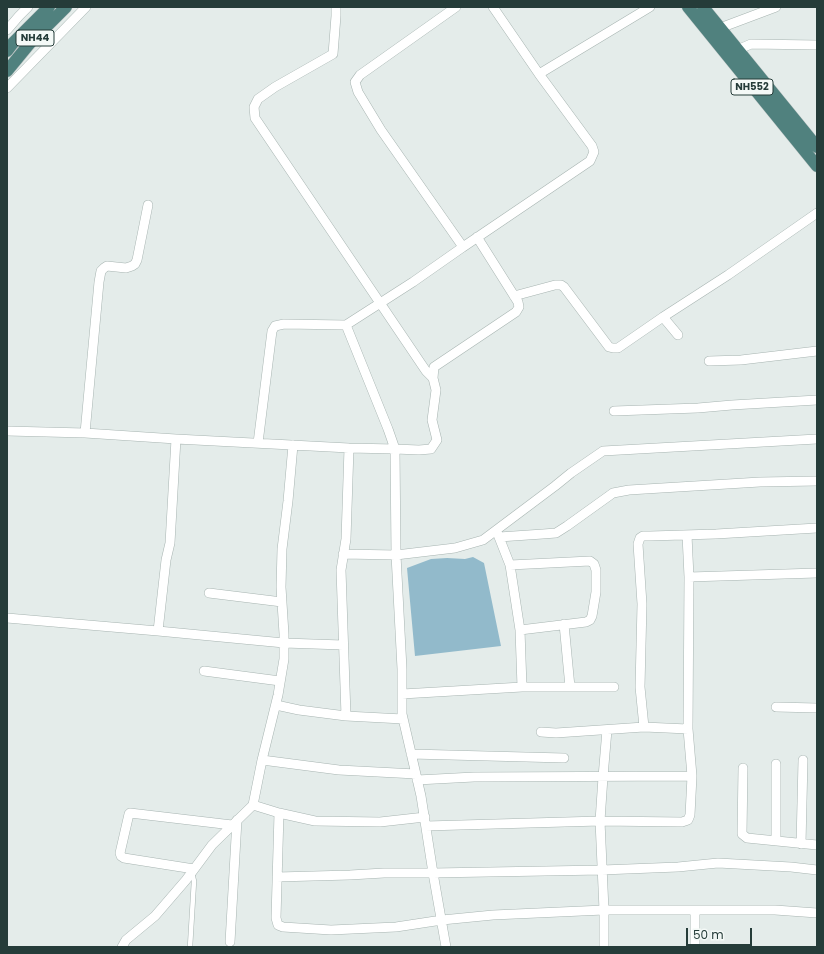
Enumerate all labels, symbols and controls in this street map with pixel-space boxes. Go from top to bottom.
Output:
road number: NH44 [16,30,54,46]
road number: NH552 [731,79,773,95]
scale bar [688,920,754,946]
text: 50 m [693,926,724,943]

